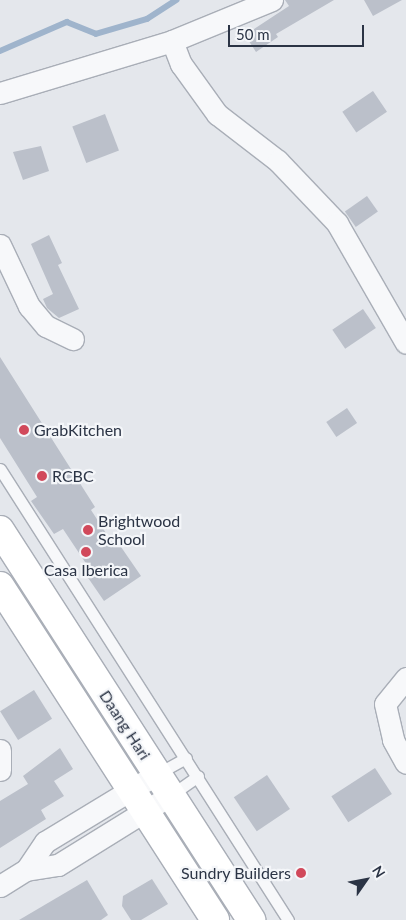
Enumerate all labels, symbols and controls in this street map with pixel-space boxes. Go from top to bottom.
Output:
scale bar [231,15,367,47]
text: 50 m [236,25,270,43]
place label: GrabKitchen [34,420,122,440]
marker: GrabKitchen [18,424,30,436]
place label: RCBC [52,466,94,486]
marker: RCBC [36,470,48,482]
place label: Brightwood School [98,511,180,549]
marker: Brightwood School [82,524,94,536]
marker: Casa Iberica [80,546,92,558]
place label: Casa Iberica [44,560,128,580]
street label: Daang Hari [95,687,155,763]
north arrow [341,855,391,905]
text: N [369,862,389,881]
place label: Sundry Builders [181,863,291,883]
marker: Sundry Builders [295,867,307,879]

